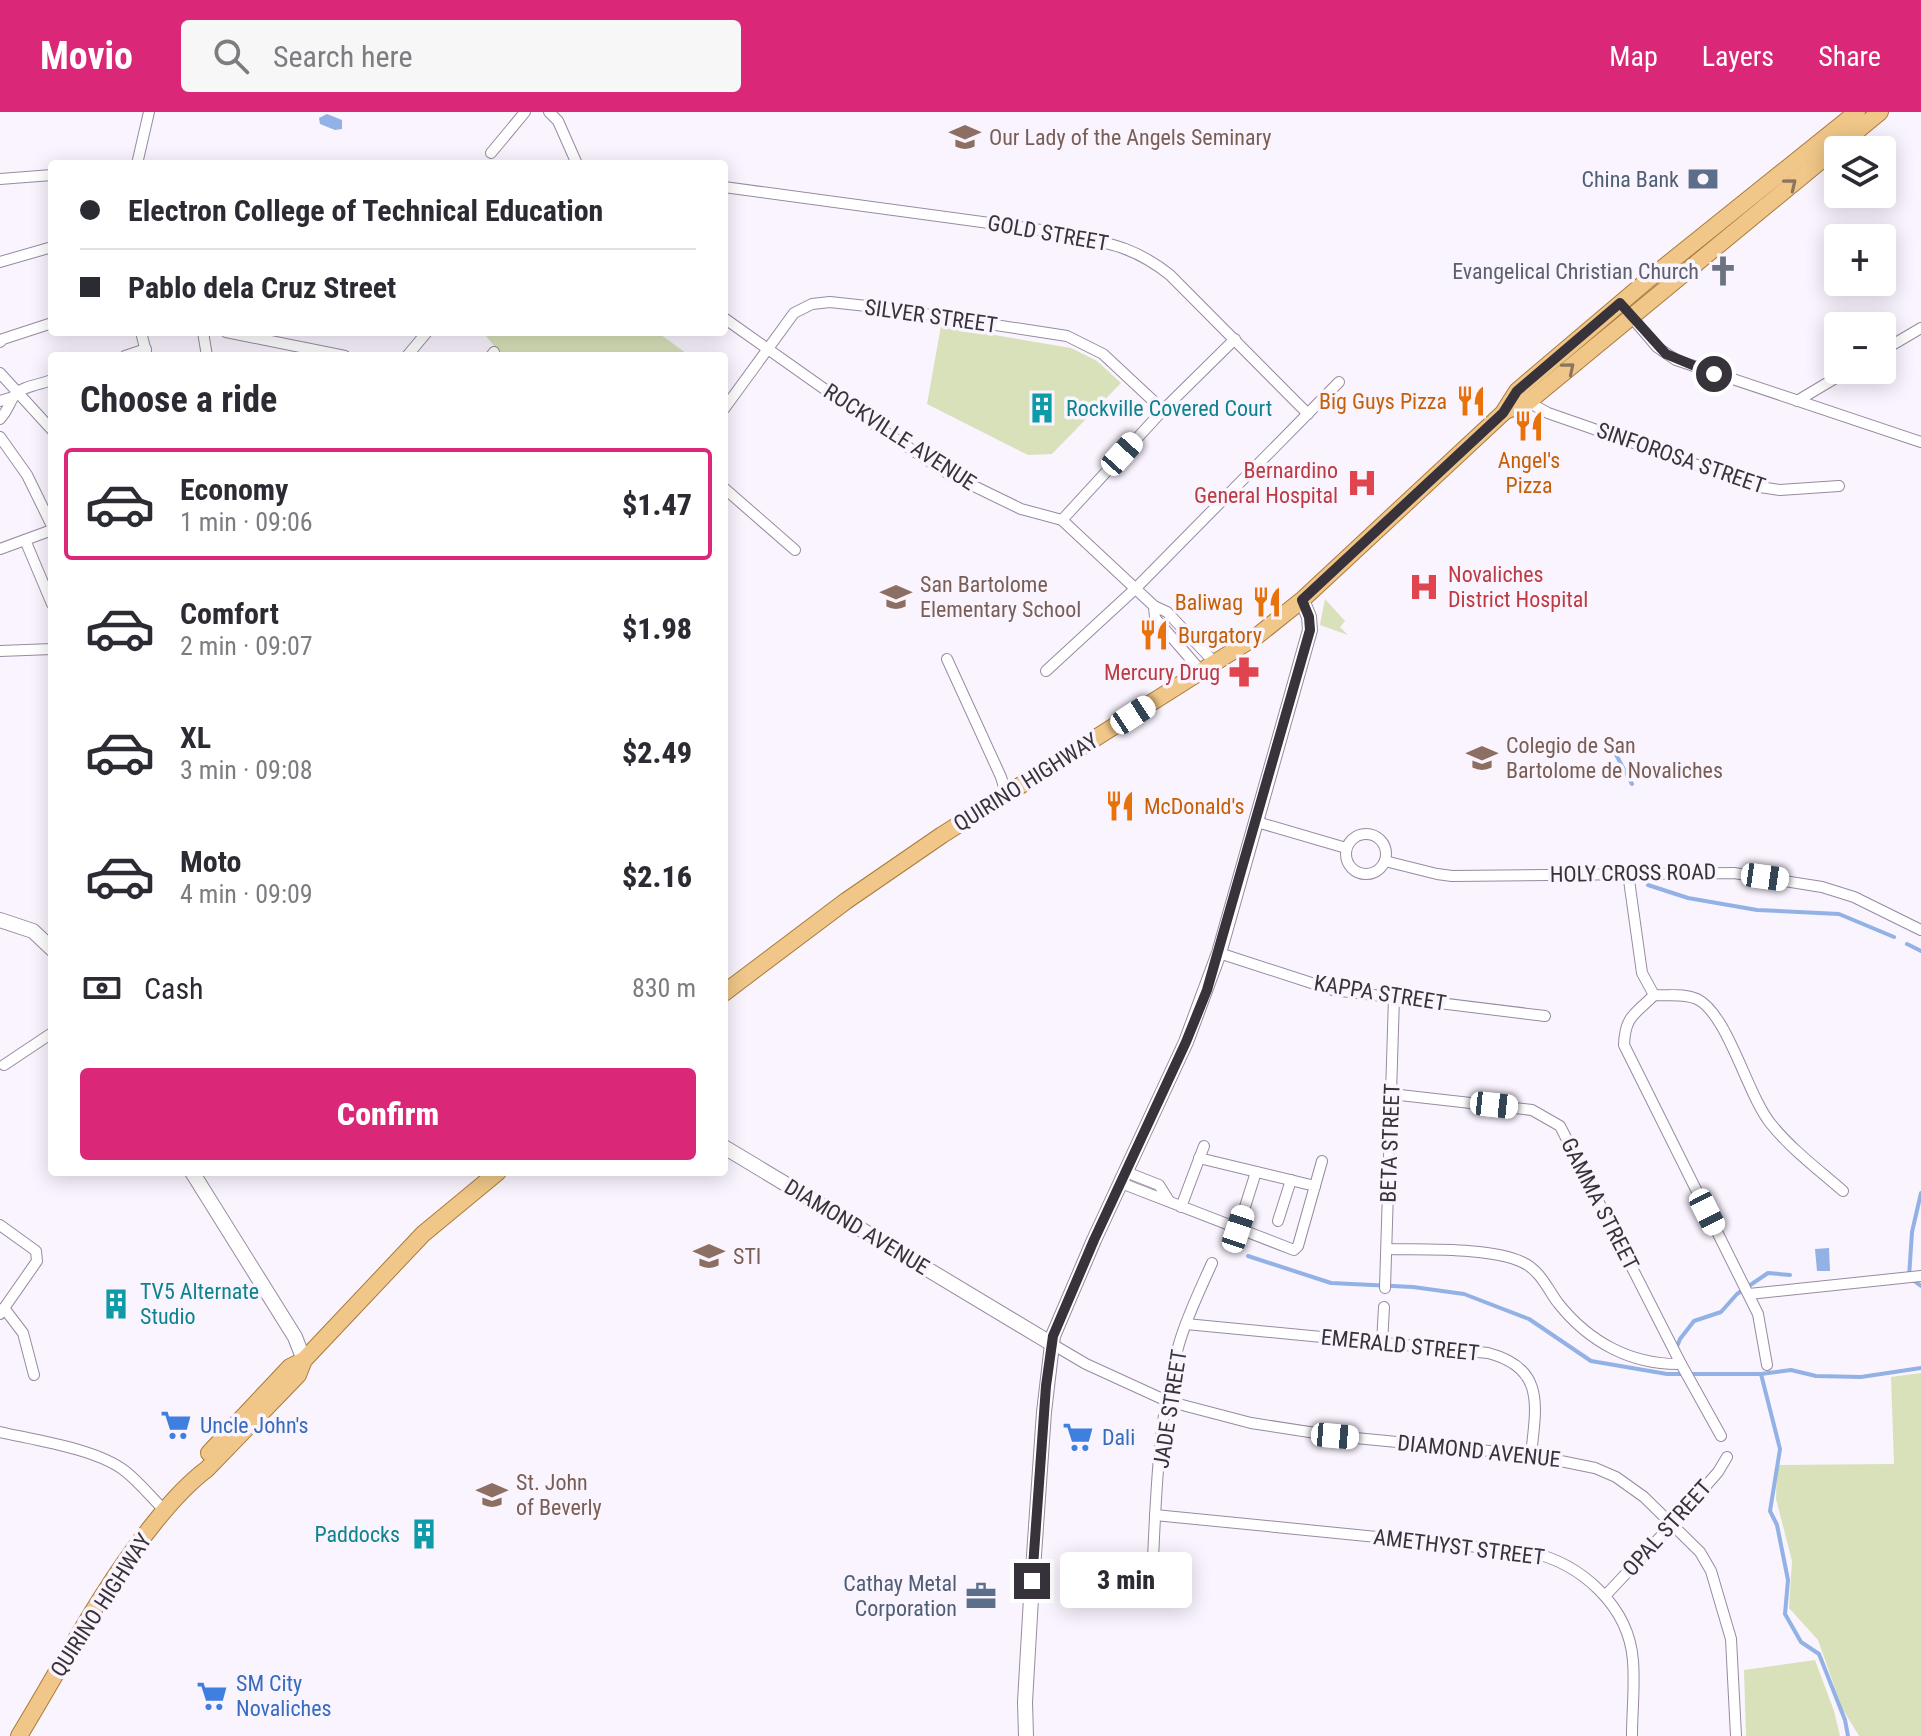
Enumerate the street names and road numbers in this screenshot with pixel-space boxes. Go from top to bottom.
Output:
street label: GOLD STREET [986,210,1110,256]
street label: SILVER STREET [863,294,999,338]
street label: ROCKVILLE AVENUE [819,379,981,495]
street label: SINFOROSA STREET [1594,417,1768,499]
street label: QUIRINO HIGHWAY [949,727,1103,836]
street label: HOLY CROSS ROAD [1550,859,1716,887]
street label: KAPPA STREET [1312,970,1448,1016]
street label: BETA STREET [1375,1083,1405,1203]
street label: GAMMA STREET [1556,1134,1644,1274]
street label: DIAMOND AVENUE [780,1174,934,1280]
street label: EMERALD STREET [1320,1324,1480,1366]
street label: JADE STREET [1148,1348,1192,1470]
street label: DIAMOND AVENUE [1396,1430,1562,1472]
street label: OPAL STREET [1617,1475,1717,1581]
street label: AMETHYST STREET [1372,1524,1546,1570]
street label: QUIRINO HIGHWAY [45,1528,157,1681]

